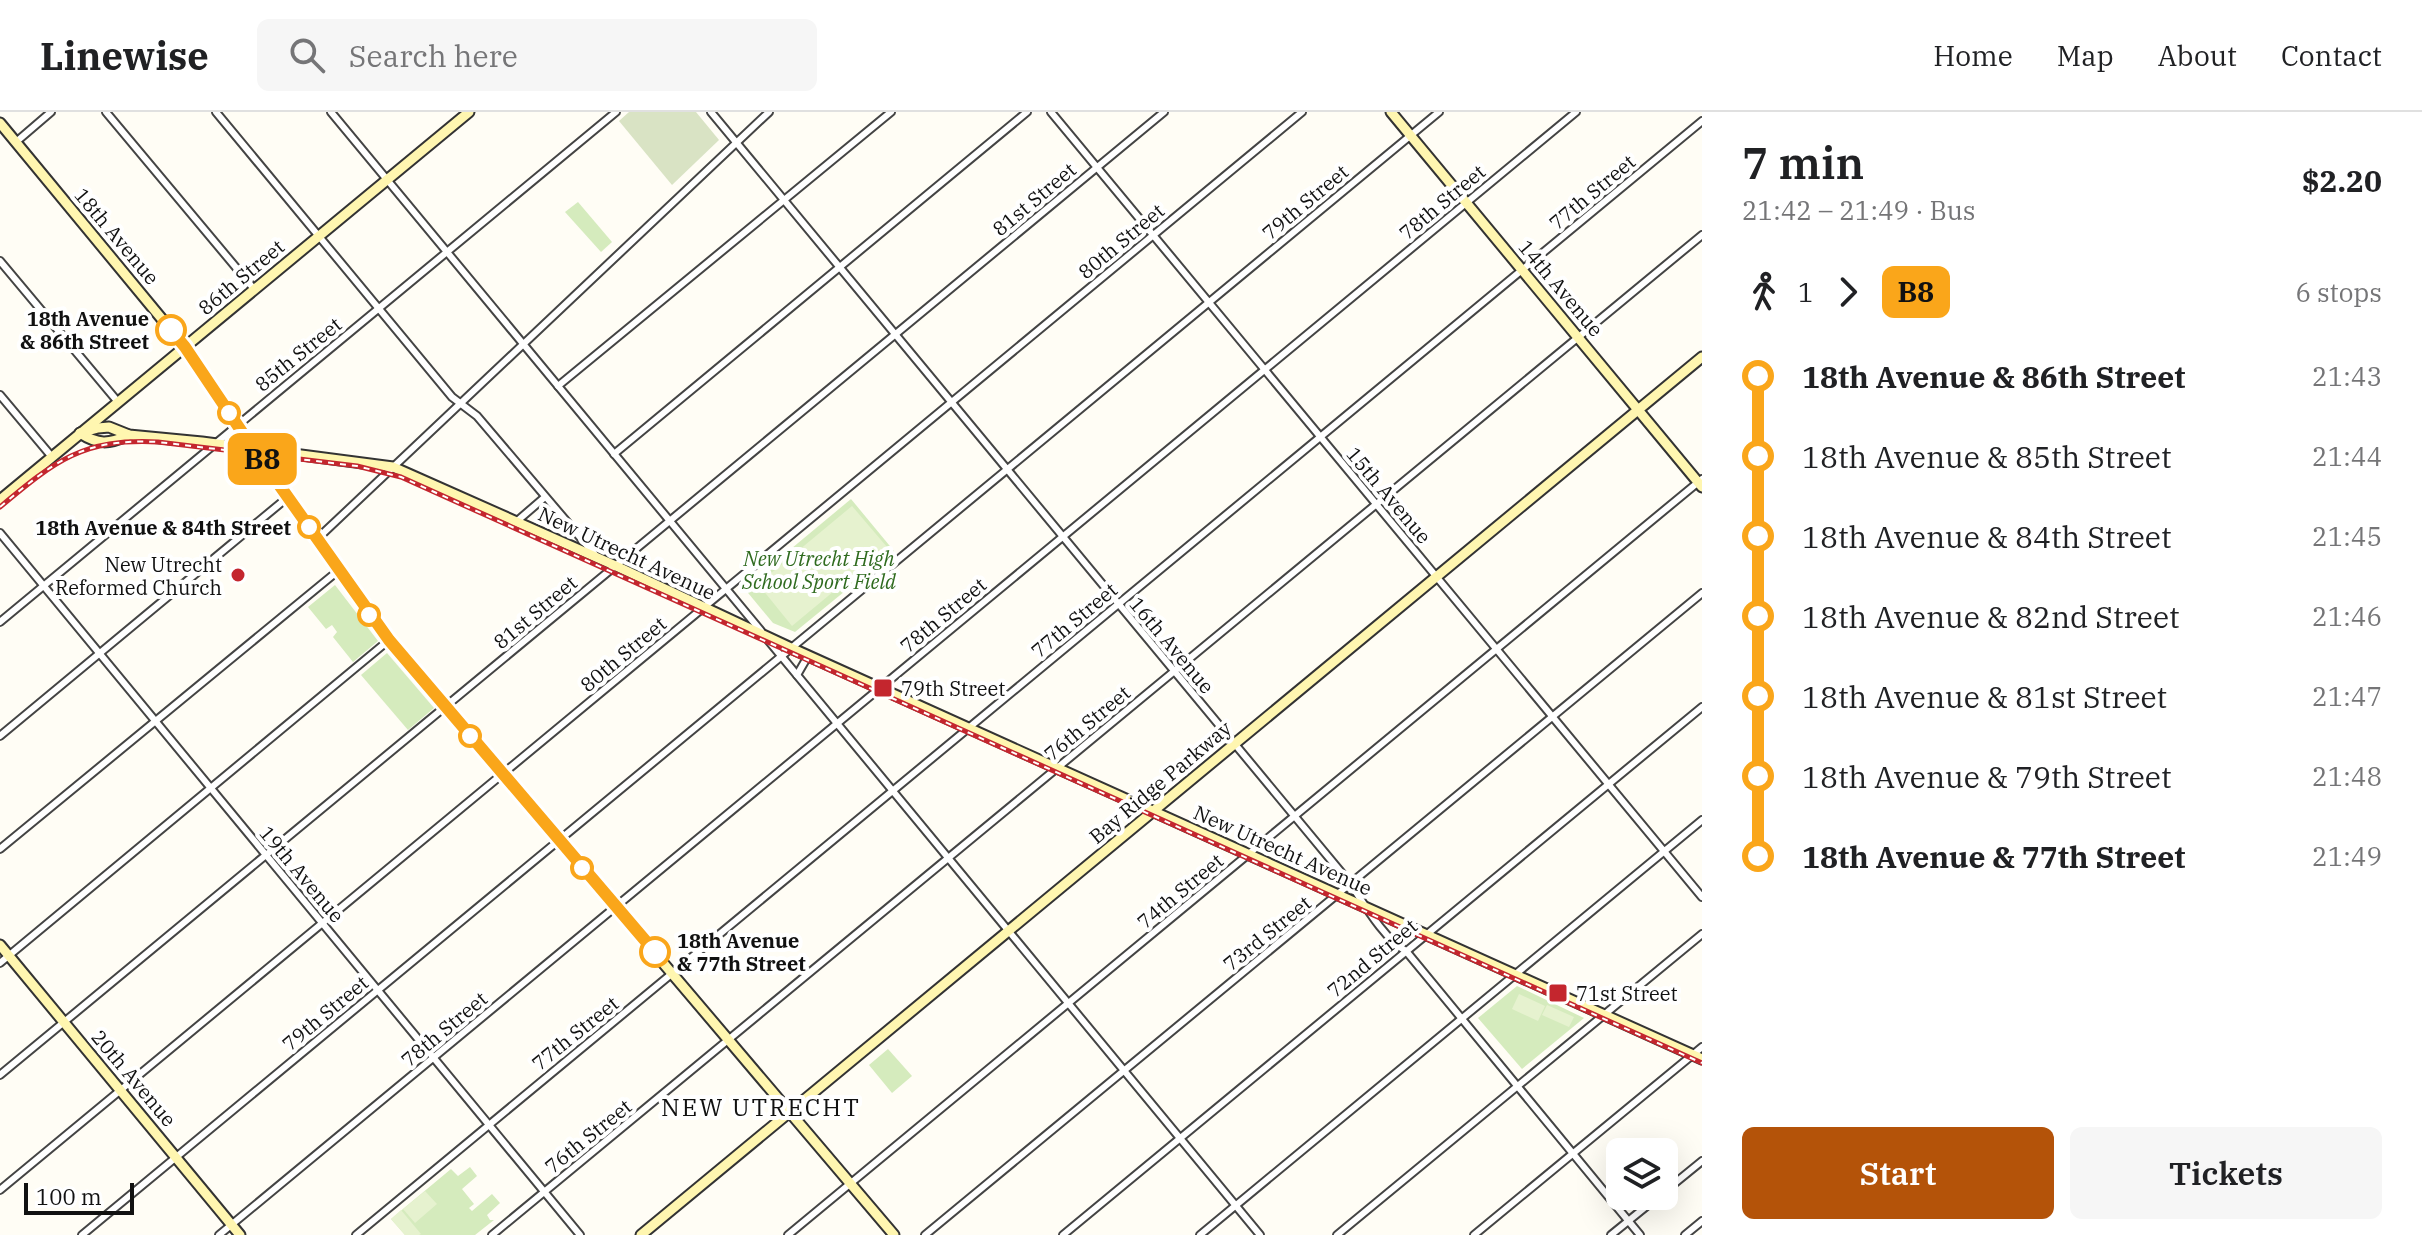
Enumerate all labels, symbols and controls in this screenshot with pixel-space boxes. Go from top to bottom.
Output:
search box [257,19,817,91]
text: Linewise [40,31,209,80]
icon: search [285,33,329,77]
text: Search here [349,36,518,75]
text: Home [1933,37,2013,74]
text: Map [2057,37,2114,74]
text: About [2158,37,2237,74]
text: Contact [2281,37,2382,74]
text: 7 min [1742,134,1864,191]
street label: 77th Street [1543,148,1641,236]
street label: 81st Street [986,156,1082,242]
street label: 79th Street [1256,158,1354,246]
street label: 78th Street [1393,158,1491,246]
text: $2.20 [2302,161,2382,200]
street label: 18th Avenue [69,182,165,290]
text: 21:42 – 21:49 · Bus [1742,193,1976,227]
street label: 80th Street [1072,197,1170,285]
street label: 86th Street [192,233,290,321]
street label: 14th Avenue [1513,234,1609,342]
icon: walk [1742,270,1786,314]
icon: forward [1826,270,1870,314]
text: B8 [1898,273,1934,310]
text: 1 [1798,275,1814,309]
text: 6 stops [2295,275,2382,309]
place label: 18th Avenue & 86th Street [20,305,150,355]
street label: 85th Street [249,311,347,397]
marker: 18th Avenue & 86th Street [156,315,186,345]
text: 18th Avenue & 86th Street [1802,357,2186,396]
text: 21:43 [2312,359,2382,393]
unlabelled marker [218,402,240,424]
line badge: B8 [226,433,298,485]
text: 18th Avenue & 85th Street [1802,437,2171,476]
text: 21:44 [2312,439,2382,473]
text: B8 [244,440,280,477]
street label: 15th Avenue [1341,441,1437,549]
street label: New Utrecht Avenue [534,500,720,606]
place label: 18th Avenue & 84th Street [35,514,292,541]
marker: 18th Avenue & 84th Street [298,516,320,538]
text: 18th Avenue & 84th Street [1802,517,2171,556]
text: 21:45 [2312,519,2382,553]
park label: New Utrecht High School Sport Field [741,545,897,595]
place label: New Utrecht Reformed Church [55,551,222,601]
marker: New Utrecht Reformed Church [229,566,247,584]
street label: 81st Street [487,569,583,655]
street label: 78th Street [894,571,992,659]
street label: 77th Street [1025,576,1123,664]
street label: 16th Avenue [1124,591,1220,699]
text: 18th Avenue & 82nd Street [1802,597,2180,636]
text: 21:46 [2312,599,2382,633]
unlabelled marker [358,604,380,626]
street label: 80th Street [574,610,672,698]
place label: 79th Street [901,675,1005,702]
marker: 79th Street [872,677,894,699]
text: 18th Avenue & 81st Street [1802,677,2167,716]
street label: 76th Street [1038,679,1136,767]
text: 21:47 [2312,679,2382,713]
street label: Bay Ridge Parkway [1083,714,1237,850]
unlabelled marker [459,725,481,747]
text: 18th Avenue & 79th Street [1802,757,2171,796]
text: 21:48 [2312,759,2382,793]
street label: New Utrecht Avenue [1190,799,1376,901]
street label: 19th Avenue [254,820,350,928]
text: 18th Avenue & 77th Street [1802,837,2186,876]
text: 21:49 [2312,839,2382,873]
street label: 74th Street [1131,847,1229,935]
unlabelled marker [571,857,593,879]
street label: 73rd Street [1217,889,1317,977]
street label: 72nd Street [1321,912,1423,1004]
place label: 18th Avenue & 77th Street [677,927,806,977]
marker: 18th Avenue & 77th Street [640,937,670,967]
street label: 79th Street [276,969,374,1057]
place label: 71st Street [1576,980,1678,1007]
marker: 71st Street [1547,982,1569,1004]
street label: 78th Street [395,985,493,1073]
street label: 77th Street [526,990,624,1076]
street label: 20th Avenue [86,1024,182,1132]
district label: NEW UTRECHT [661,1091,861,1123]
street label: 76th Street [539,1093,637,1179]
button: Start [1742,1127,2054,1219]
button: Tickets [2070,1127,2382,1219]
map controls [1606,1138,1678,1210]
button: layers [1606,1138,1678,1210]
scale bar [24,1179,134,1215]
text: 100 m [36,1182,102,1211]

